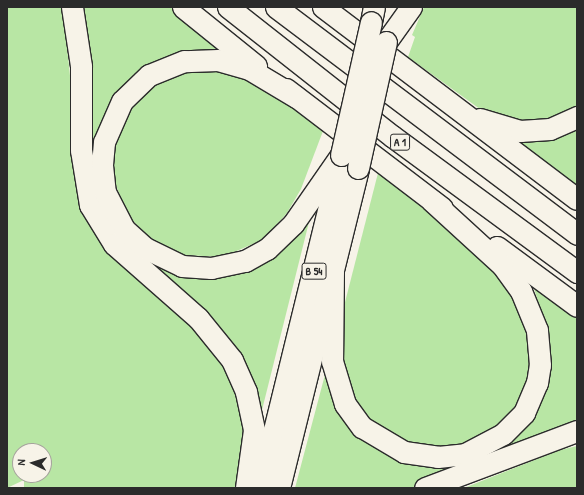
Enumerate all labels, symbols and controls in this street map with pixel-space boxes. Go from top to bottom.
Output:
road number: A 1 [390,133,410,151]
road number: B 54 [301,262,327,280]
north arrow [12,443,52,483]
text: N [14,459,28,466]

